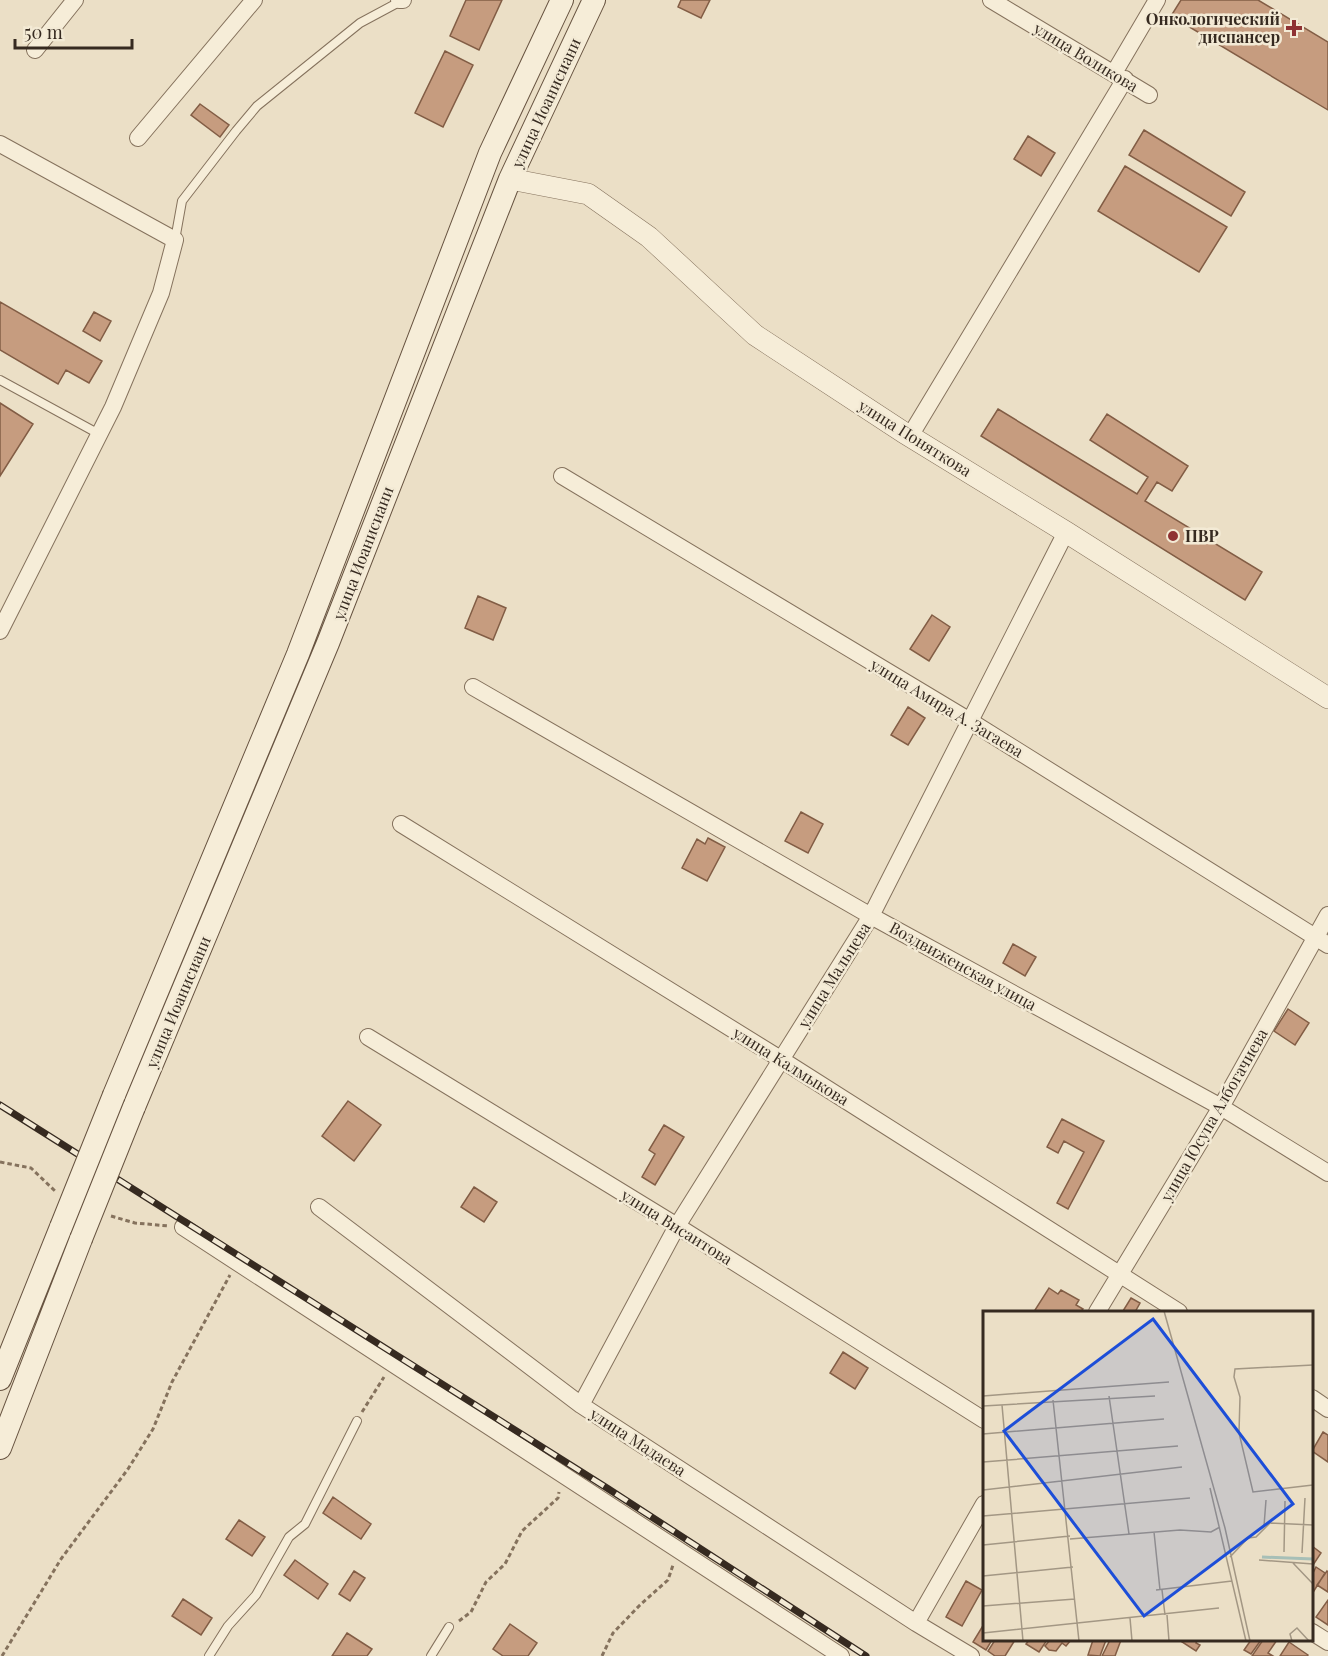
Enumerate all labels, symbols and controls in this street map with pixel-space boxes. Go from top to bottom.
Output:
place label: Онкологический диспансер [1146,8,1281,47]
scale bar [15,12,132,50]
street label: улица Воликова [1029,17,1142,96]
marker: Онкологический диспансер [1285,19,1303,37]
text: 50 m [24,20,63,44]
street label: улица Иоанисиани [506,34,585,172]
street label: улица Поняткова [854,394,976,481]
street label: улица Иоанисиани [327,483,398,624]
place label: ПВР [1185,525,1219,546]
marker: ПВР [1166,529,1180,543]
street label: улица Амира А. Загаева [866,653,1028,762]
street label: Воздвиженская улица [886,916,1040,1015]
street label: улица Мальцева [792,918,875,1032]
street label: улица Иоанисиани [140,933,215,1072]
street label: улица Калмыкова [729,1021,853,1110]
street label: улица Юсупа Албогачиева [1155,1024,1272,1206]
street label: улица Висаитова [617,1183,737,1269]
inset map [983,1311,1313,1641]
street label: улица Мадаева [586,1402,690,1480]

